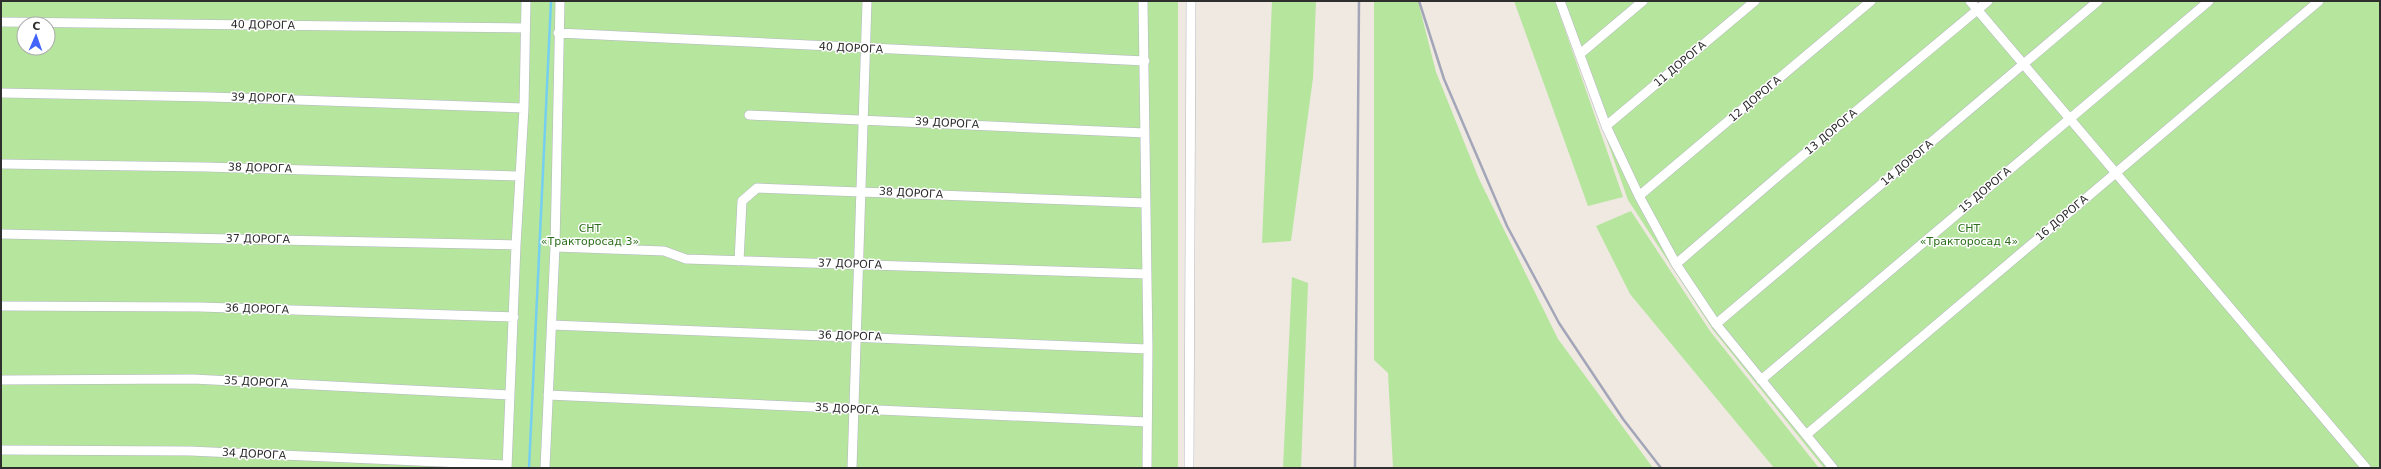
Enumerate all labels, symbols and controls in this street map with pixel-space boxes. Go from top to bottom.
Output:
north arrow [16,16,56,56]
street label: 40 ДОРОГА [231,18,296,32]
text: С [32,20,41,33]
street label: 11 ДОРОГА [1651,38,1709,90]
street label: 40 ДОРОГА [819,40,884,56]
street label: 12 ДОРОГА [1726,73,1784,125]
street label: 39 ДОРОГА [231,90,296,106]
street label: 13 ДОРОГА [1802,106,1860,158]
street label: 39 ДОРОГА [915,115,980,131]
street label: 14 ДОРОГА [1878,137,1936,189]
street label: 38 ДОРОГА [228,160,293,176]
street label: 15 ДОРОГА [1956,164,2014,216]
street label: 38 ДОРОГА [879,185,944,201]
street label: 16 ДОРОГА [2033,192,2091,244]
park label: СНТ «Тракторосад 3» [541,222,639,248]
park label: СНТ «Тракторосад 4» [1920,222,2018,248]
street label: 37 ДОРОГА [226,232,291,246]
street label: 37 ДОРОГА [818,256,883,272]
street label: 36 ДОРОГА [225,301,290,317]
street label: 36 ДОРОГА [818,328,883,344]
street label: 35 ДОРОГА [224,374,289,390]
street label: 35 ДОРОГА [815,401,880,417]
street label: 34 ДОРОГА [222,446,287,462]

